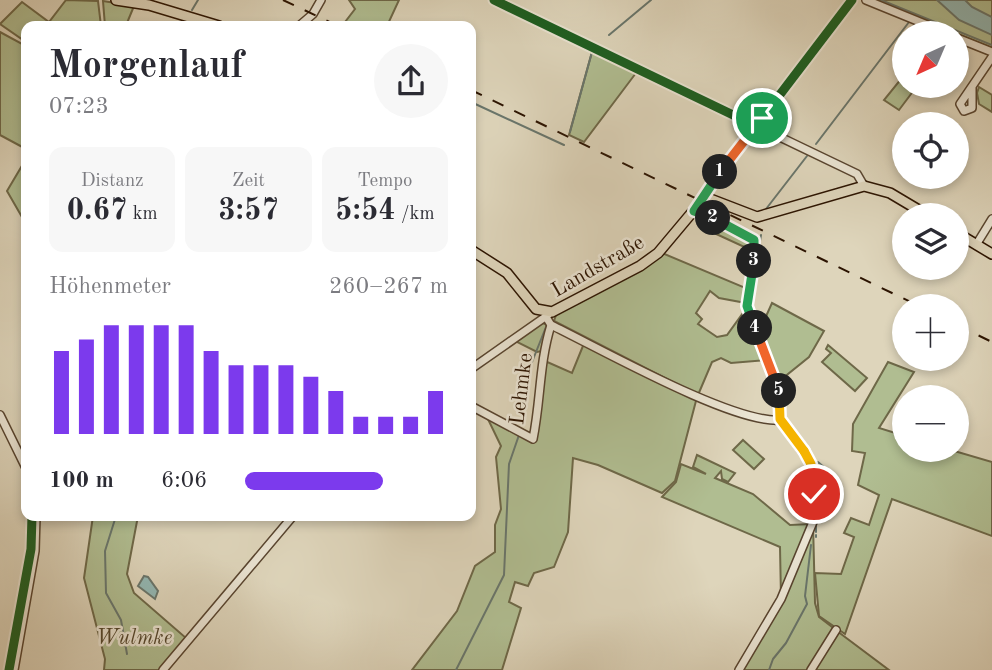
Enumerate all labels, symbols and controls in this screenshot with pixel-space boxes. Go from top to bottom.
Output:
north arrow [892,21,970,98]
map controls [892,21,969,462]
button: share [374,44,448,118]
text: Morgenlauf [49,48,244,86]
pin [732,88,792,148]
text: 07:23 [49,95,109,118]
icon: arrive [743,99,781,137]
button: locate [892,112,969,189]
pin: 1 [702,154,738,190]
text: 1 [714,162,725,181]
text: Distanz [81,172,144,191]
text: Zeit [232,172,265,191]
text: Tempo [357,172,413,191]
text: 0.67 [67,196,127,226]
text: 3:57 [218,196,279,226]
text: 5:54 [335,196,396,226]
pin: 2 [696,200,730,235]
button: layers [892,203,969,280]
text: km [127,205,158,224]
text: /km [396,205,435,224]
text: 2 [707,208,718,227]
street label: Landstraße [548,232,648,302]
pin: 3 [736,244,772,278]
text: 3 [748,251,759,270]
text: Höhenmeter [49,275,171,298]
text: 260–267 m [329,275,448,298]
button: + [892,294,969,371]
pin: 4 [738,310,772,346]
text: 4 [749,318,760,337]
street label: Lehmke [507,352,537,426]
pin: 5 [762,374,796,408]
text: 5 [773,381,784,400]
button: − [892,385,969,462]
pin [784,464,844,524]
text: 100 m [49,469,114,492]
text: 6:06 [161,469,207,492]
icon: check [795,475,833,513]
park label: Wulmke [96,628,172,649]

